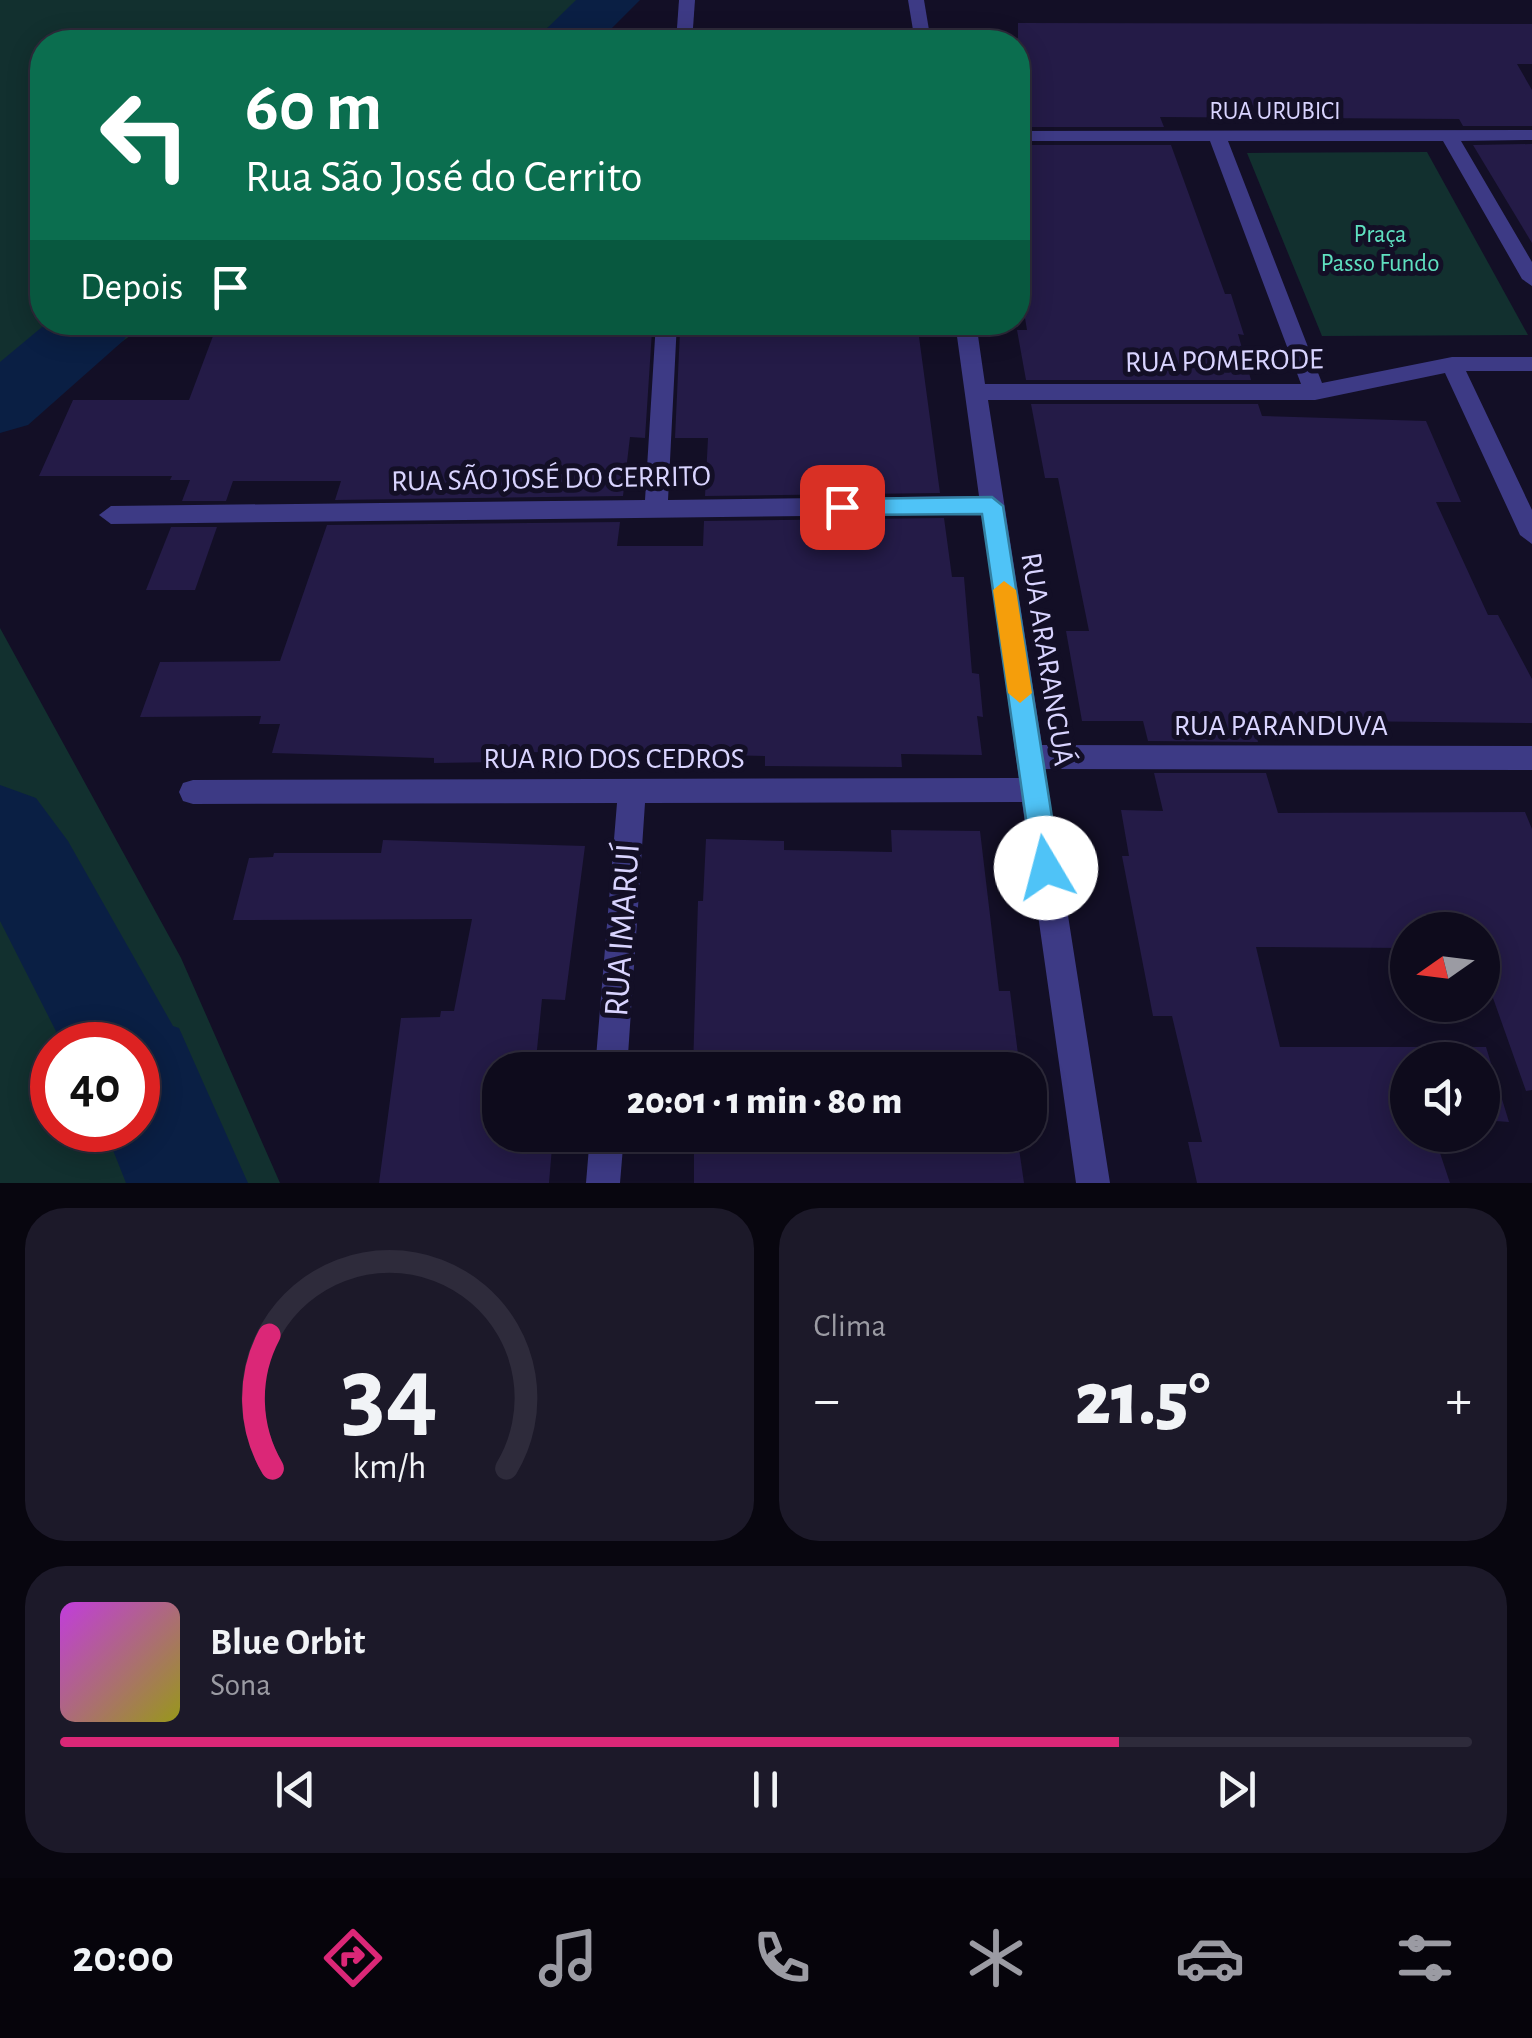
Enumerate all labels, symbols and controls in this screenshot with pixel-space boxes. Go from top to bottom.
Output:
icon: left [80,70,210,200]
text: 60 m [245,73,382,143]
street label: RUA URUBICI [1209,99,1341,124]
text: Rua São José do Cerrito [245,155,643,200]
park label: Praça Passo Fundo [1320,222,1440,276]
icon: arrive [203,260,258,315]
text: Depois [80,269,183,307]
street label: RUA POMERODE [1124,344,1324,378]
street label: RUA SÃO JOSÉ DO CERRITO [391,459,711,497]
pin [800,465,885,550]
icon: arrive [815,480,870,535]
street label: RUA ARARANGUÁ [1015,550,1081,768]
street label: RUA PARANDUVA [1174,711,1388,741]
street label: RUA RIO DOS CEDROS [483,744,745,774]
position arrow [994,816,1098,920]
street label: RUA IMARUÍ [597,842,646,1018]
north arrow [1390,912,1500,1022]
map controls [1390,912,1500,1152]
speed limit sign: 40 [30,1022,160,1152]
button: sound [1390,1042,1500,1152]
text: 20:01 · 1 min · 80 m [627,1083,902,1121]
text: Clima [814,1310,886,1342]
text: 34 [341,1343,438,1447]
text: 21.5° [1075,1363,1210,1438]
text: − [814,1373,840,1428]
text: + [1446,1373,1472,1428]
text: km/h [352,1449,426,1485]
text: Blue Orbit [210,1624,365,1662]
text: Sona [210,1669,271,1701]
icon: previous [268,1762,323,1817]
icon: pause [738,1762,793,1817]
icon: next [1209,1762,1264,1817]
icon: directions [318,1923,388,1993]
icon: music [533,1923,603,1993]
icon: phone [747,1923,817,1993]
icon: climate [961,1923,1031,1993]
icon: car [1175,1923,1245,1993]
icon: filters [1390,1923,1460,1993]
text: 20:00 [72,1935,174,1980]

